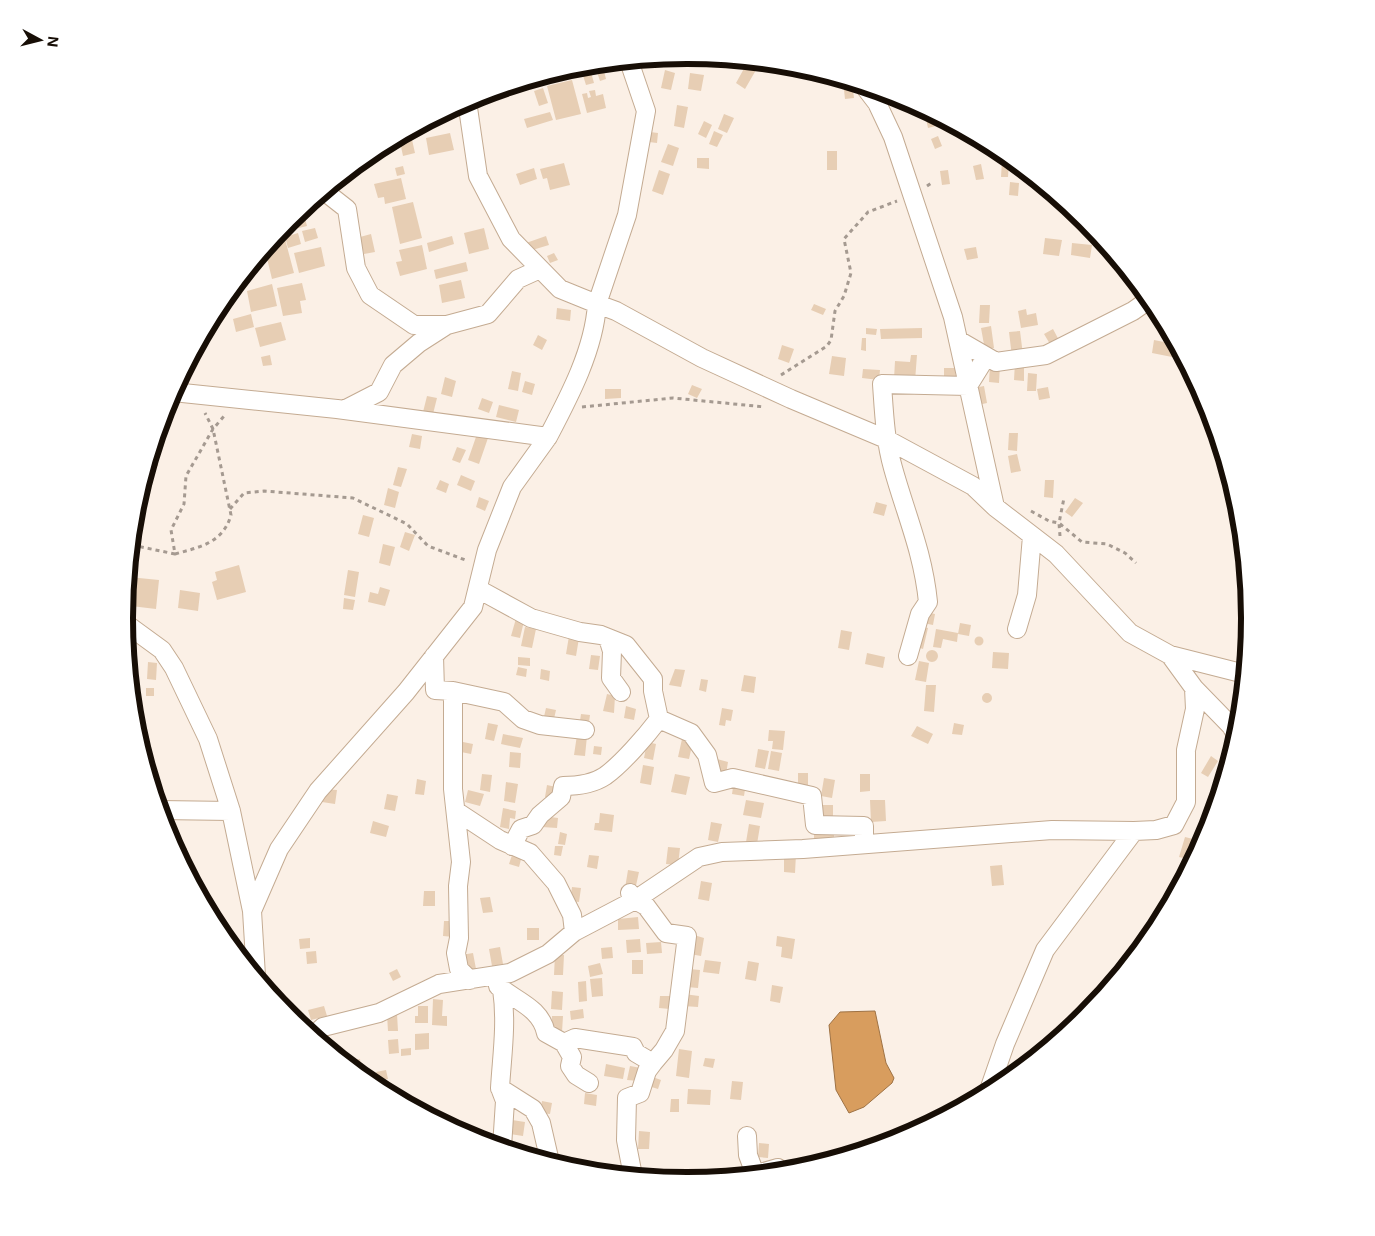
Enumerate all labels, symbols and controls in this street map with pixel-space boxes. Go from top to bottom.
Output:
north arrow [15,15,65,65]
text: N [44,35,62,48]

